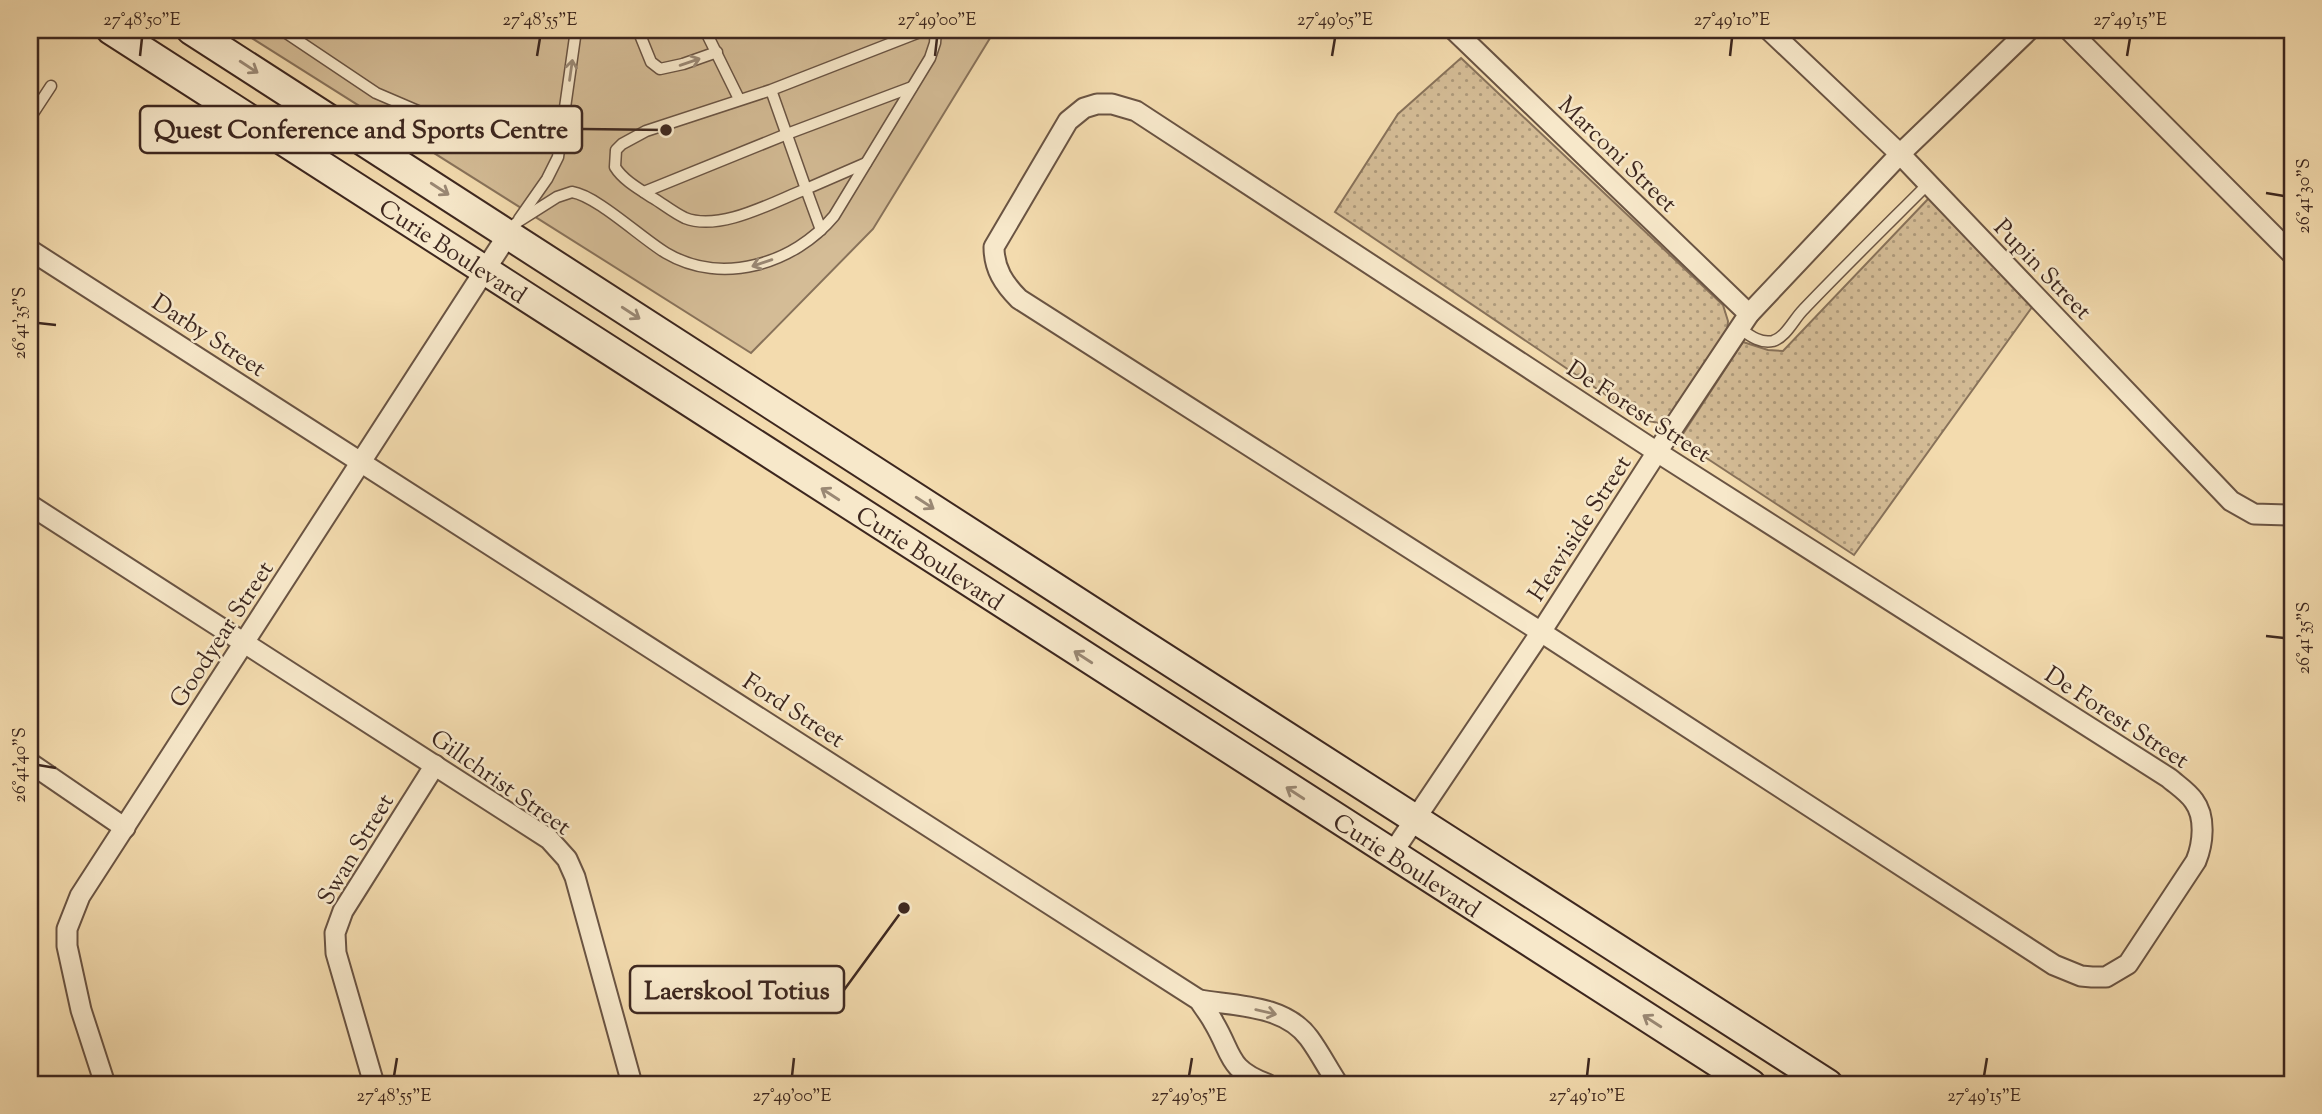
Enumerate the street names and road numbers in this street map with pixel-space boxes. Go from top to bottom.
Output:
street label: Marconi Street [1549,90,1684,221]
street label: Curie Boulevard [371,192,533,313]
street label: Pupin Street [1985,212,2098,328]
street label: Darby Street [144,287,272,386]
street label: De Forest Street [1559,353,1717,472]
street label: Heaviside Street [1521,449,1641,609]
street label: Curie Boulevard [848,499,1010,620]
street label: Goodyear Street [162,555,283,715]
street label: De Forest Street [2037,659,2195,778]
street label: Ford Street [735,666,851,757]
street label: Gillchrist Street [423,722,577,845]
street label: Swan Street [310,788,403,912]
street label: Curie Boulevard [1325,806,1487,927]

